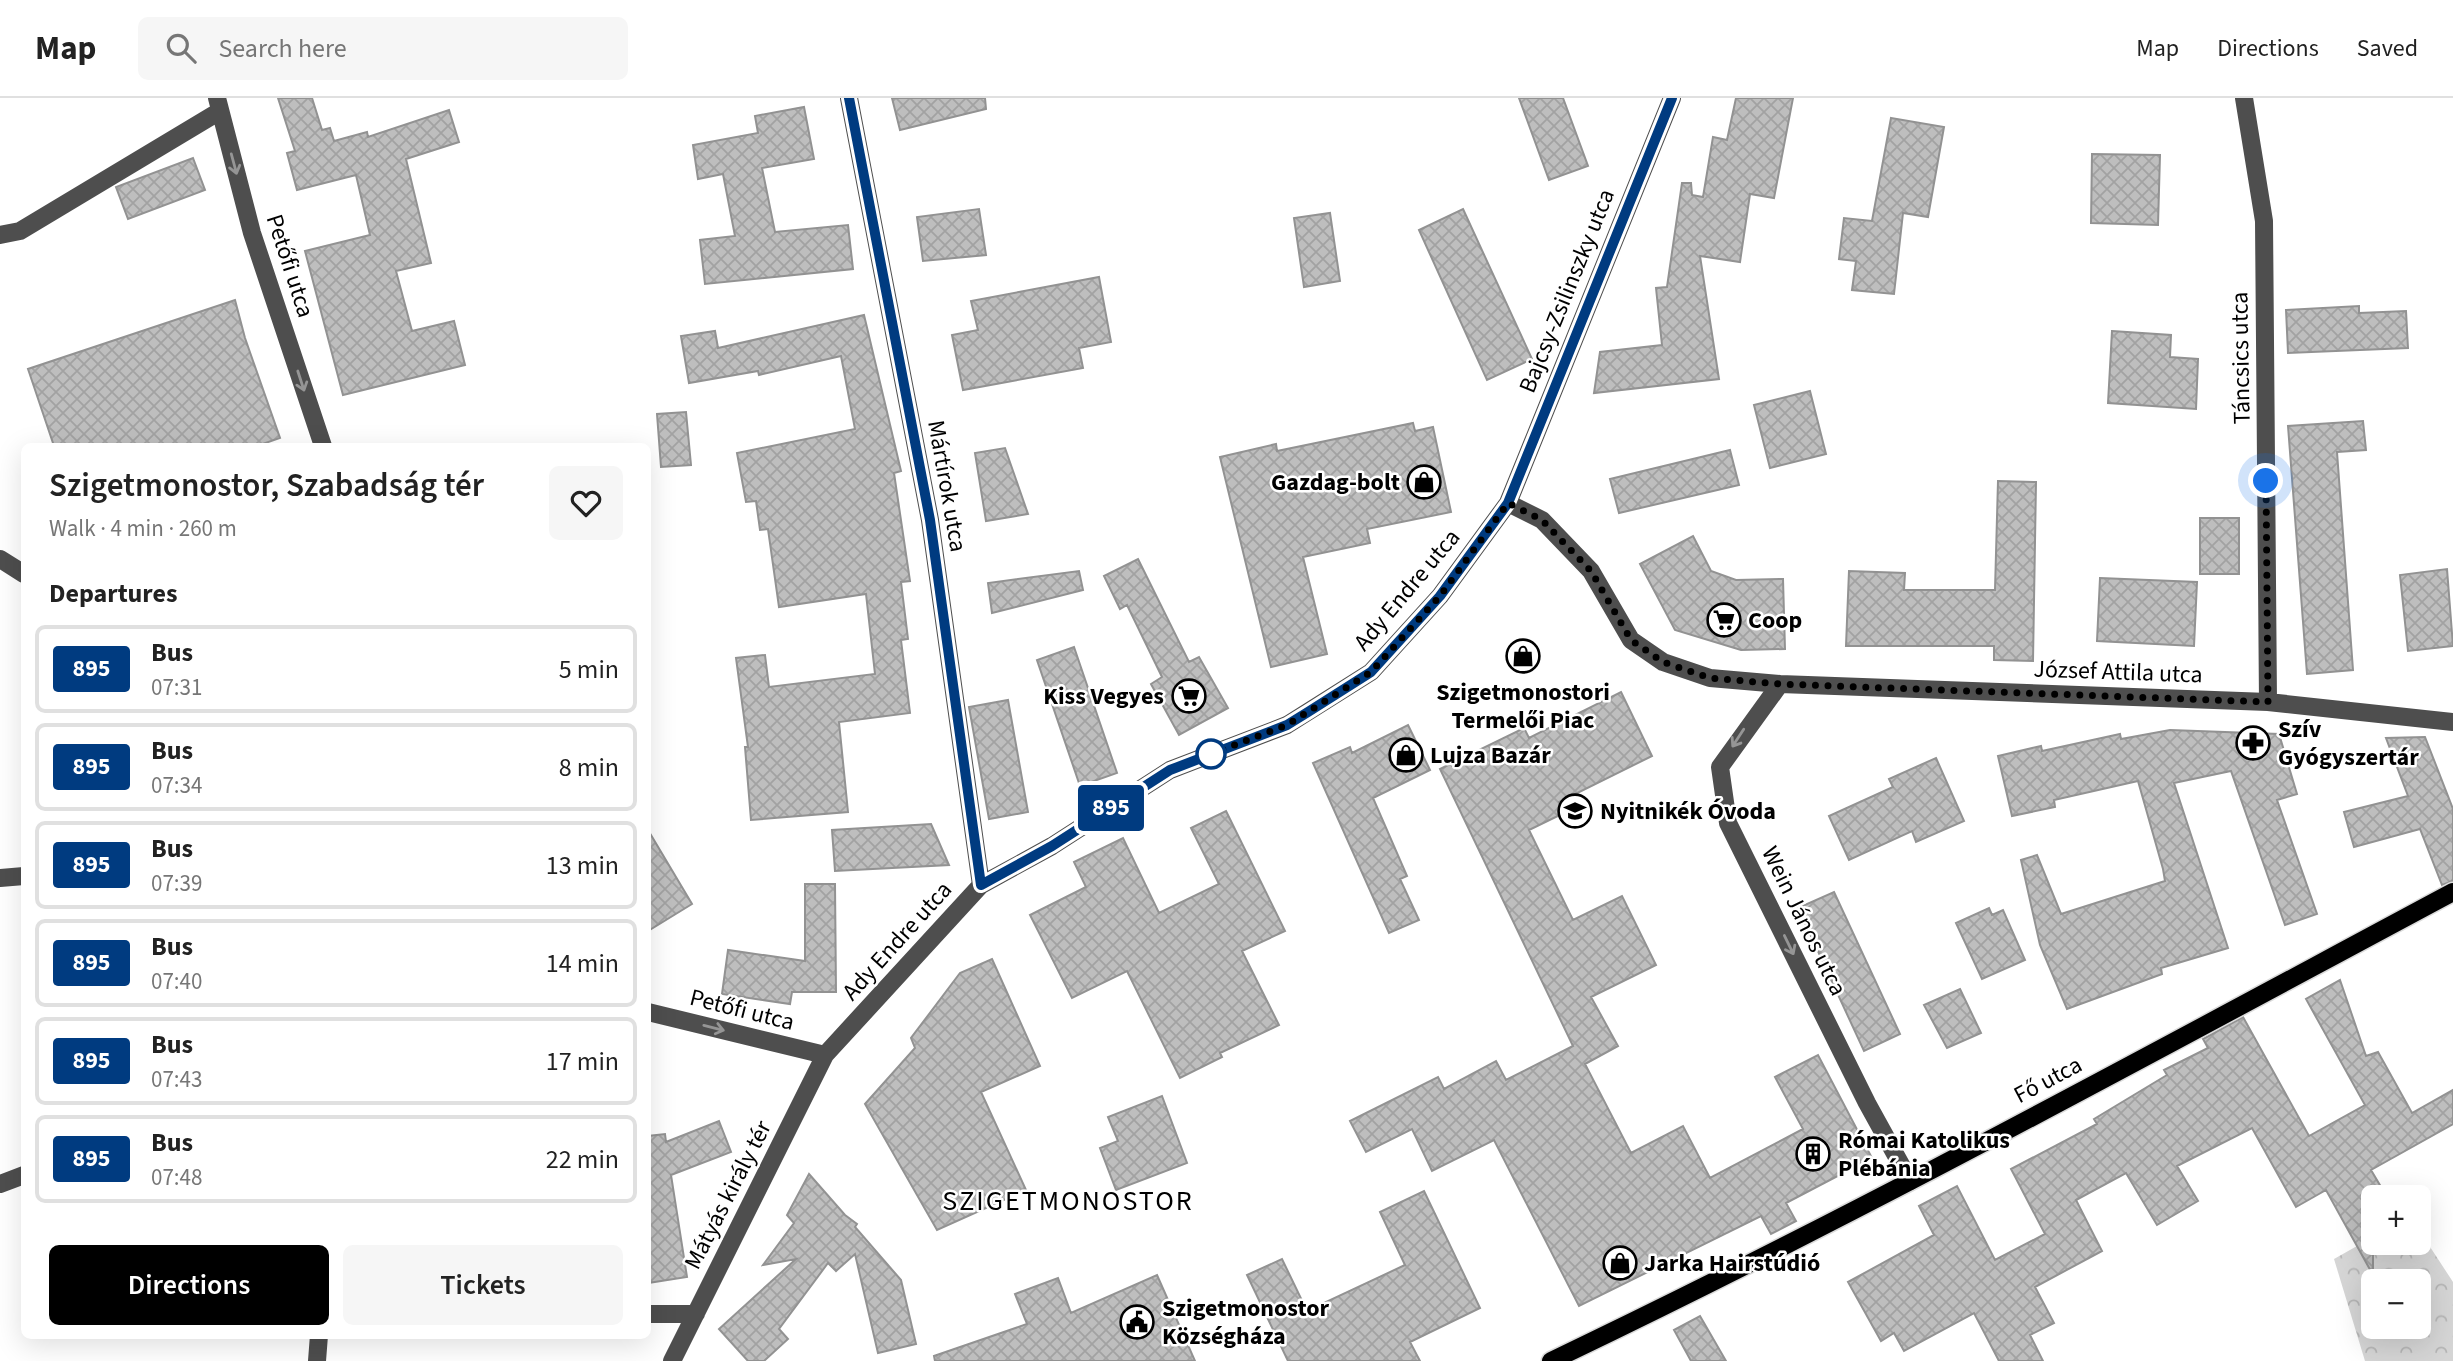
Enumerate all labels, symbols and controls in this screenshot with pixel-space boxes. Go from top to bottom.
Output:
search box [138,17,628,80]
text: Map [35,25,96,72]
icon: search [162,29,200,67]
text: Search here [218,30,347,67]
text: Map [2136,31,2179,66]
text: Directions [2217,31,2319,66]
text: Saved [2357,31,2418,66]
one-way arrow [228,152,241,175]
street label: Bajcsy-Zsilinszky utca [1510,184,1624,398]
street label: Petőfi utca [257,210,323,322]
street label: Táncsics utca [2222,291,2260,425]
one-way arrow [296,370,308,392]
street label: Mártírok utca [918,417,976,555]
text: Szigetmonostor, Szabadság tér [49,462,484,509]
shop icon: Gazdag-bolt [1405,463,1443,501]
your location [2248,463,2283,498]
place label: Gazdag-bolt [1271,465,1400,500]
button: heart [549,466,623,540]
text: Walk · 4 min · 260 m [49,512,237,545]
street label: Ady Endre utca [1345,521,1469,659]
text: Departures [49,575,177,612]
supermarket icon: Coop [1705,601,1743,639]
place label: Coop [1748,603,1802,638]
text: Bus [151,634,193,671]
shop icon: Szigetmonostori Termelői Piac [1504,637,1542,675]
text: 895 [72,651,111,686]
text: 5 min [559,651,619,688]
street label: József Attila utca [2033,652,2203,692]
text: 07:31 [151,671,202,704]
place label: Szigetmonostori Termelői Piac [1436,675,1610,738]
supermarket icon: Kiss Vegyes [1170,677,1208,715]
place label: Kiss Vegyes [1043,679,1164,714]
place label: Szív Gyógyszertár [2278,712,2419,775]
pharmacy icon: Szív Gyógyszertár [2234,724,2272,762]
one-way arrow [1731,728,1745,748]
text: Bus [151,732,193,769]
shop icon: Lujza Bazár [1387,736,1425,774]
place label: Lujza Bazár [1430,738,1551,773]
unlabelled marker [1196,739,1226,769]
text: 895 [72,749,111,784]
text: 8 min [559,749,619,786]
text: 07:34 [151,769,202,802]
line badge: 895 [1071,785,1151,831]
text: 895 [1092,790,1130,825]
school or university icon: Nyitnikék Óvoda [1556,792,1594,830]
place label: Nyitnikék Óvoda [1600,794,1776,829]
text: Bus [151,830,193,867]
street label: Wein János utca [1753,840,1855,1002]
text: 895 [72,847,111,882]
text: 13 min [546,847,619,884]
text: 07:39 [151,867,202,900]
street label: Ady Endre utca [834,874,960,1008]
text: Bus [151,928,193,965]
one-way arrow [1782,934,1796,955]
text: 895 [72,945,111,980]
text: 14 min [546,945,619,982]
text: 07:40 [151,965,202,998]
street label: Petőfi utca [686,980,798,1040]
one-way arrow [702,1022,725,1035]
text: Bus [151,1026,193,1063]
text: 895 [72,1043,111,1078]
text: 17 min [546,1043,619,1080]
street label: Fő utca [2008,1047,2088,1113]
text: 07:43 [151,1063,202,1096]
street label: Mátyás király tér [675,1114,781,1275]
place label: Római Katolikus Plébánia [1838,1123,2010,1186]
text: Bus [151,1124,193,1161]
building icon: Római Katolikus Plébánia [1794,1135,1832,1173]
text: 895 [72,1141,111,1176]
text: 22 min [546,1141,619,1178]
text: 07:48 [151,1161,202,1194]
district label: SZIGETMONOSTOR [942,1181,1194,1221]
map controls [2361,1185,2431,1339]
button: + [2361,1185,2431,1255]
shop icon: Jarka Hairstúdió [1601,1244,1639,1282]
button: Directions [49,1245,329,1325]
button: Tickets [343,1245,623,1325]
place label: Jarka Hairstúdió [1644,1246,1820,1281]
button: − [2361,1269,2431,1339]
place label: Szigetmonostor Községháza [1162,1291,1329,1354]
public building icon: Szigetmonostor Községháza [1118,1303,1156,1341]

